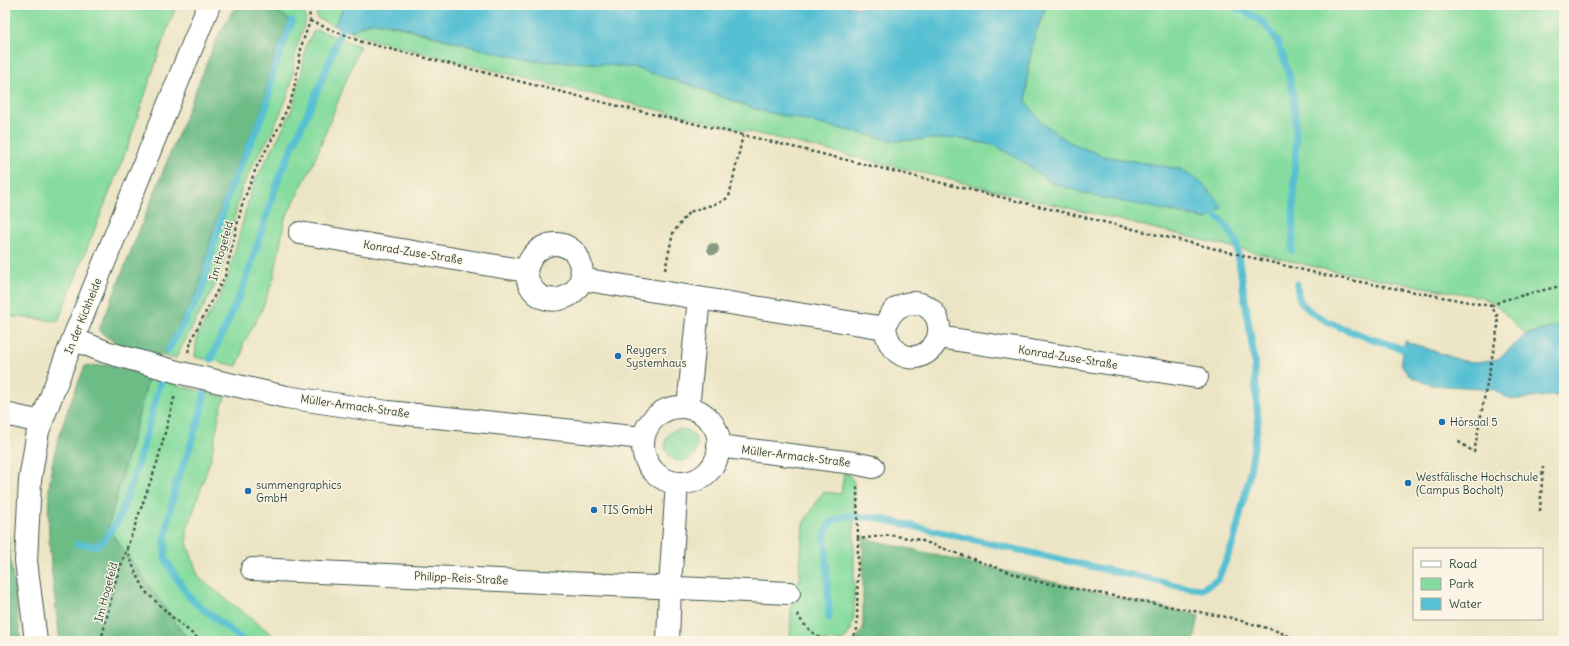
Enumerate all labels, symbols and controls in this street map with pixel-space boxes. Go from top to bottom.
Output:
street label: Im Hogefeld [206,219,236,282]
street label: Konrad-Zuse-Straße [362,237,464,267]
street label: In der Kickheide [61,276,105,356]
street label: Konrad-Zuse-Straße [1017,342,1119,372]
place label: Reygers Systemhaus [626,343,687,370]
marker: Reygers Systemhaus [613,351,623,361]
street label: Müller-Armack-Straße [300,391,410,421]
place label: Hörsaal 5 [1450,415,1498,429]
marker: Hörsaal 5 [1437,417,1447,427]
street label: Müller-Armack-Straße [741,442,851,470]
place label: Westfälische Hochschule (Campus Bocholt) [1416,470,1538,497]
place label: summengraphics GmbH [256,478,341,505]
marker: Westfälische Hochschule (Campus Bocholt) [1403,478,1413,488]
marker: summengraphics GmbH [243,486,253,496]
place label: TIS GmbH [602,503,653,517]
marker: TIS GmbH [589,505,599,515]
legend [1413,548,1543,620]
text: Road [1449,556,1477,571]
street label: Im Hogefeld [91,560,121,623]
street label: Philipp-Reis-Straße [414,569,509,587]
text: Park [1449,576,1474,591]
text: Water [1449,596,1482,611]

